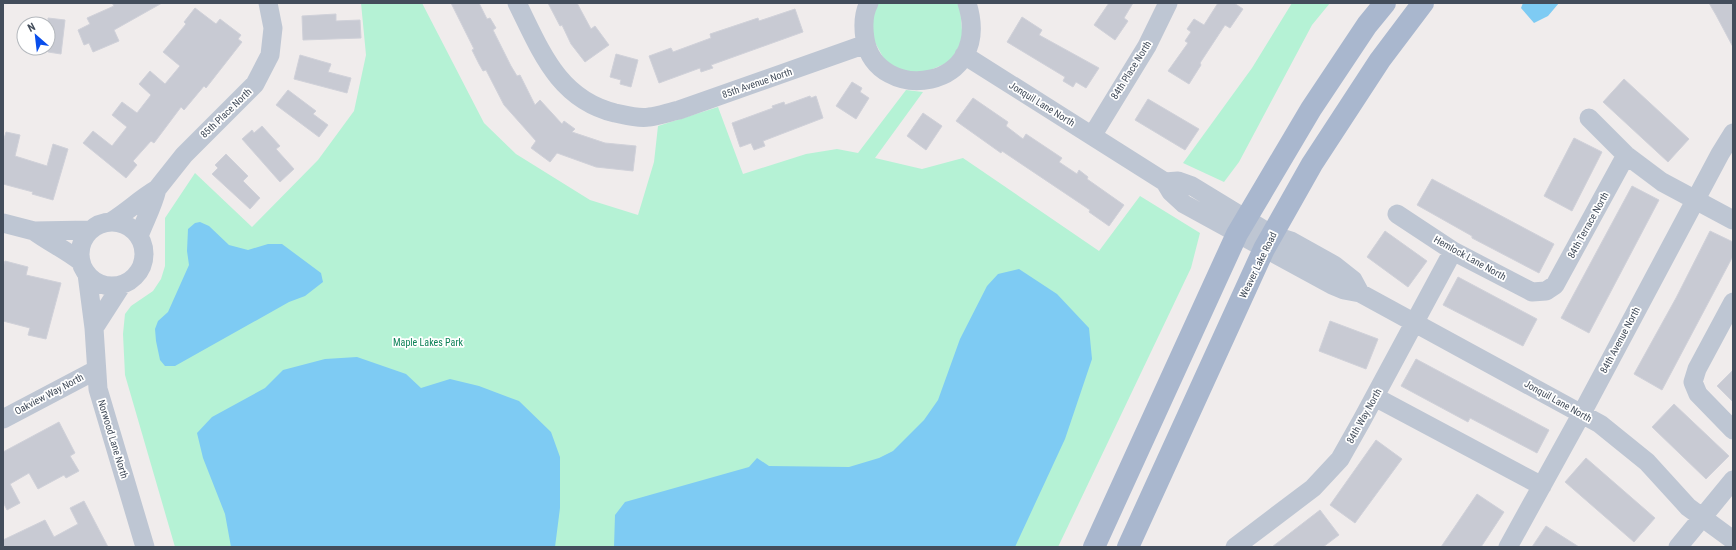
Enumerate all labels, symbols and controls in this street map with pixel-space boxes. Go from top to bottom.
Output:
north arrow [16,16,56,56]
text: N [26,20,38,35]
street label: 84th Place North [1109,39,1153,101]
street label: 85th Avenue North [721,66,794,100]
street label: Jonquil Lane North [1007,79,1077,129]
street label: 85th Place North [198,86,254,140]
street label: 84th Terrace North [1565,190,1611,260]
street label: Weaver Lake Road [1237,230,1279,300]
street label: Hemlock Lane North [1432,234,1508,282]
street label: 84th Avenue North [1598,305,1642,375]
park label: Maple Lakes Park [393,337,463,348]
street label: Oakview Way North [13,371,85,417]
street label: Jonquil Lane North [1522,378,1594,424]
street label: 84th Way North [1344,387,1384,445]
street label: Norwood Lane North [96,398,130,480]

